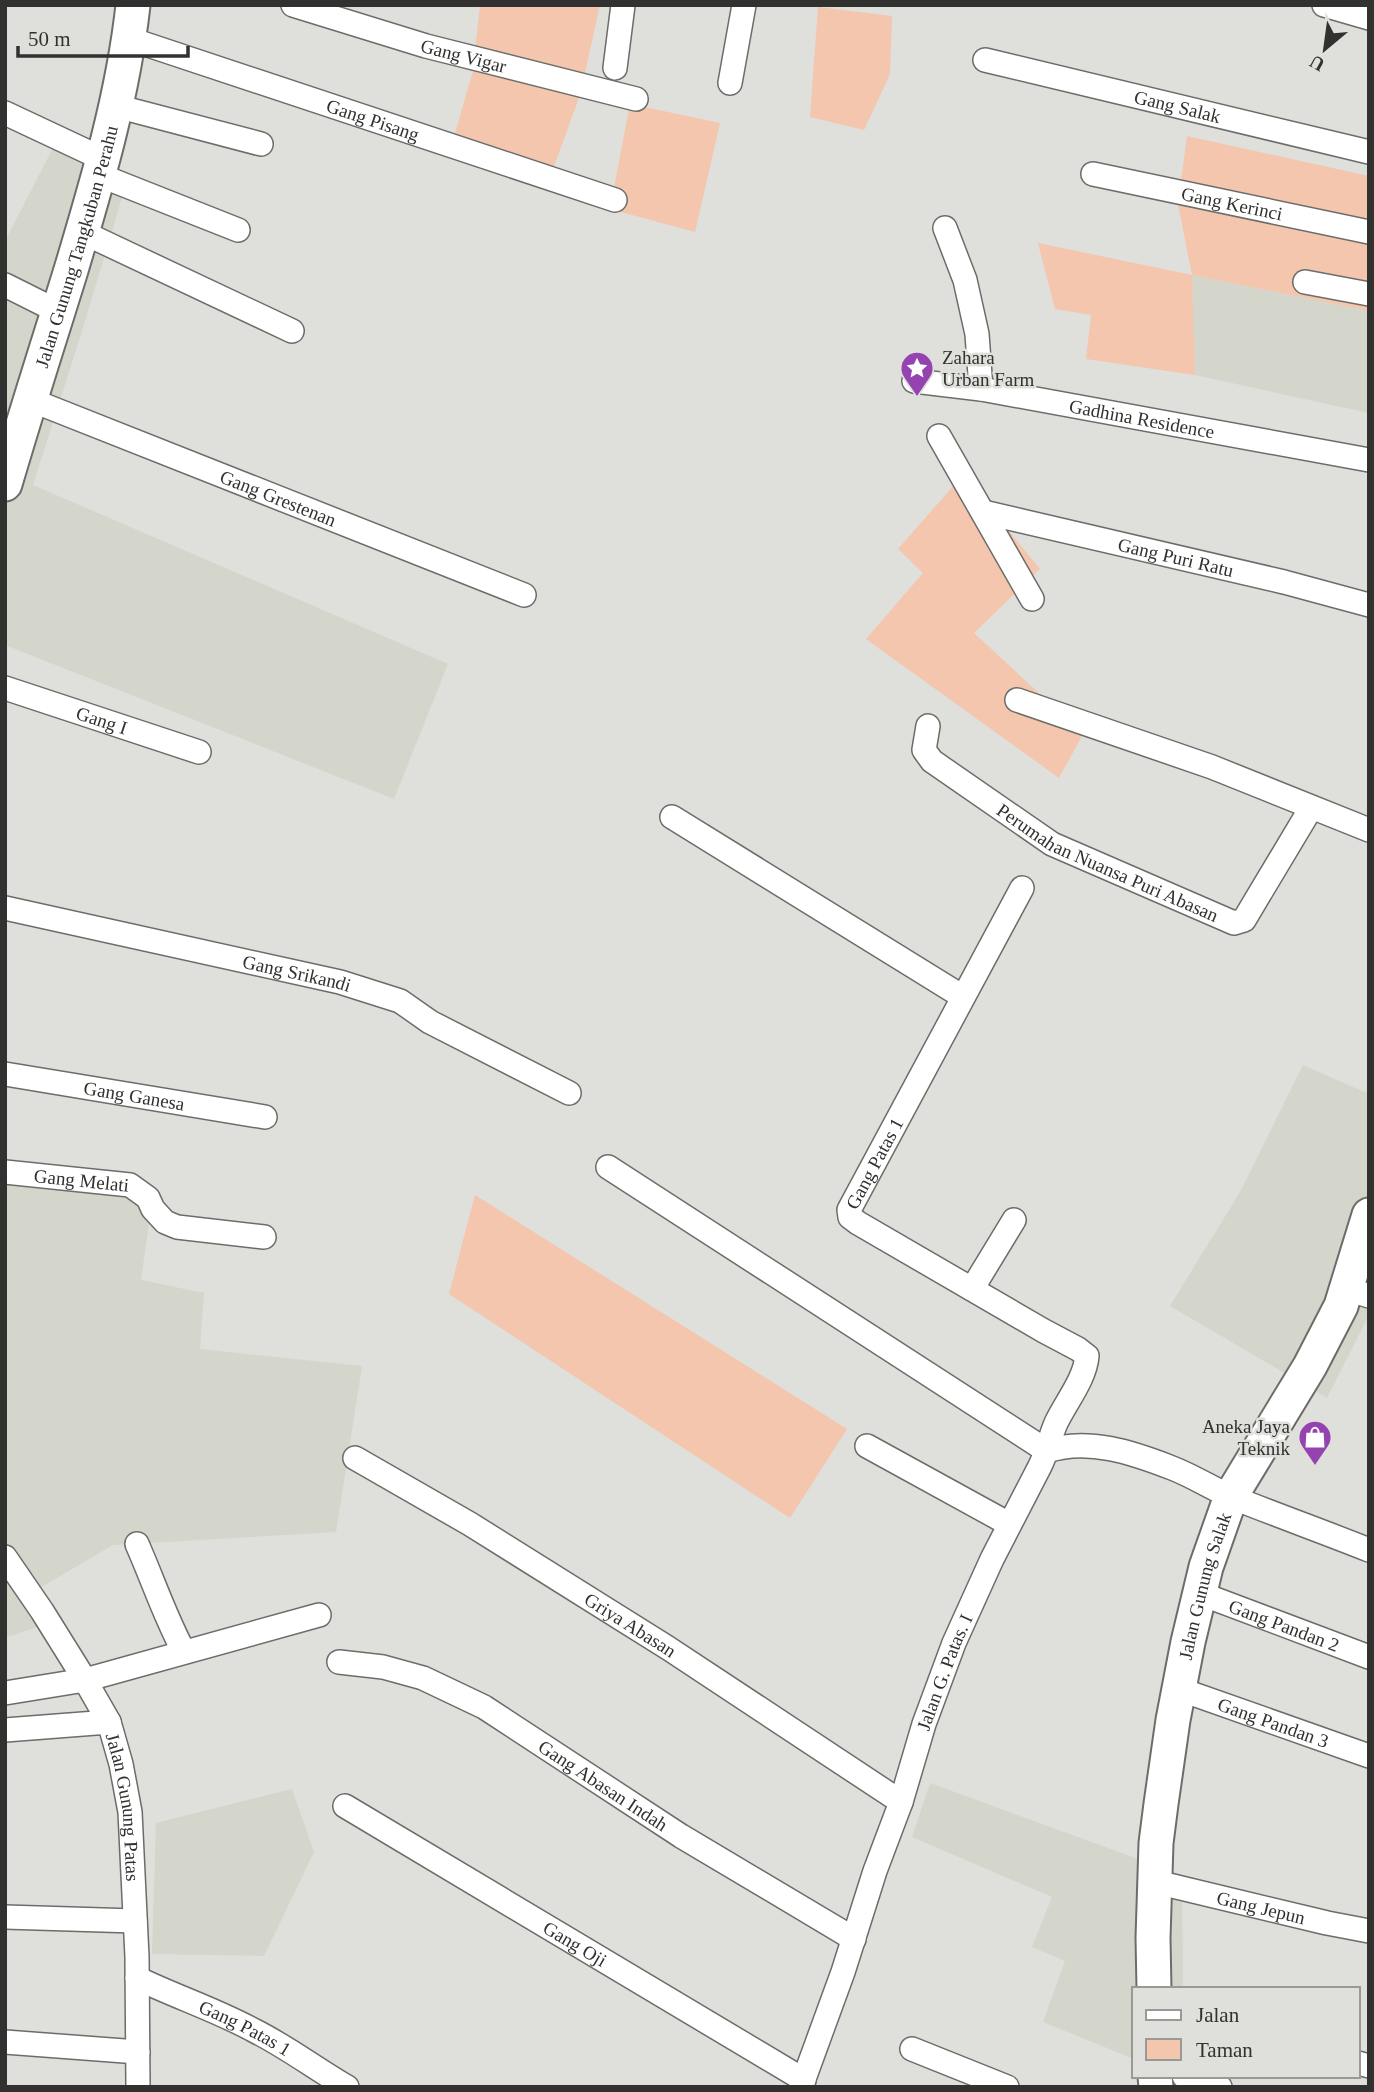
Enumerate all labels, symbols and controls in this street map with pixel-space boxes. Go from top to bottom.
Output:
scale bar [18,14,187,58]
north arrow [1290,14,1360,84]
text: 50 m [28,27,71,51]
street label: Gang Vigar [418,35,509,77]
text: U [1306,51,1328,76]
street label: Gang Salak [1132,86,1223,127]
street label: Gang Pisang [324,95,422,145]
street label: Jalan Gunung Tangkuban Perahu [31,123,122,370]
street label: Gang Kerinci [1179,183,1284,225]
place label: Zahara Urban Farm [942,347,1035,390]
place icon: Zahara Urban Farm [898,349,936,398]
street label: Gadhina Residence [1067,395,1216,443]
street label: Gang Grestenan [217,466,340,531]
street label: Gang Puri Ratu [1116,534,1236,581]
street label: Gang I [74,702,130,739]
street label: Perumahan Nuansa Puri Abasan [993,799,1222,926]
street label: Gang Srikandi [241,951,354,996]
street label: Gang Ganesa [82,1077,187,1115]
street label: Gang Patas 1 [842,1114,908,1213]
street label: Gang Melati [33,1165,130,1196]
place label: Aneka Jaya Teknik [1202,1416,1291,1459]
shop icon: Aneka Jaya Teknik [1296,1418,1334,1467]
street label: Jalan Gunung Salak [1175,1509,1236,1661]
street label: Griya Abasan [581,1588,680,1662]
street label: Gang Pandan 2 [1226,1595,1342,1656]
street label: Jalan G. Patas. I [913,1611,977,1733]
street label: Gang Pandan 3 [1215,1694,1331,1752]
street label: Jalan Gunung Patas [102,1731,143,1882]
street label: Gang Abasan Indah [535,1736,672,1836]
street label: Gang Jepun [1215,1887,1308,1929]
street label: Gang Oji [539,1917,610,1971]
legend [1132,1987,1360,2078]
street label: Gang Patas 1 [196,1996,295,2060]
text: Jalan [1196,2003,1240,2027]
text: Taman [1196,2038,1253,2062]

